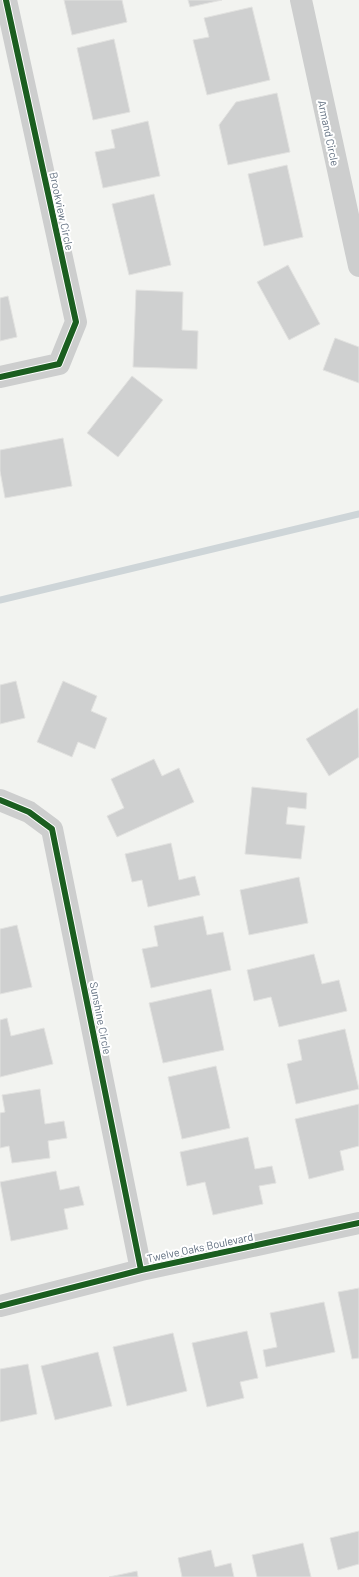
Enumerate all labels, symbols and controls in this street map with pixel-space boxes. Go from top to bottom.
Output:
street label: Armand Circle [316,99,342,167]
street label: Brookview Circle [47,171,77,251]
street label: Sunshine Circle [88,981,114,1056]
street label: Twelve Oaks Boulevard [146,1229,254,1265]

